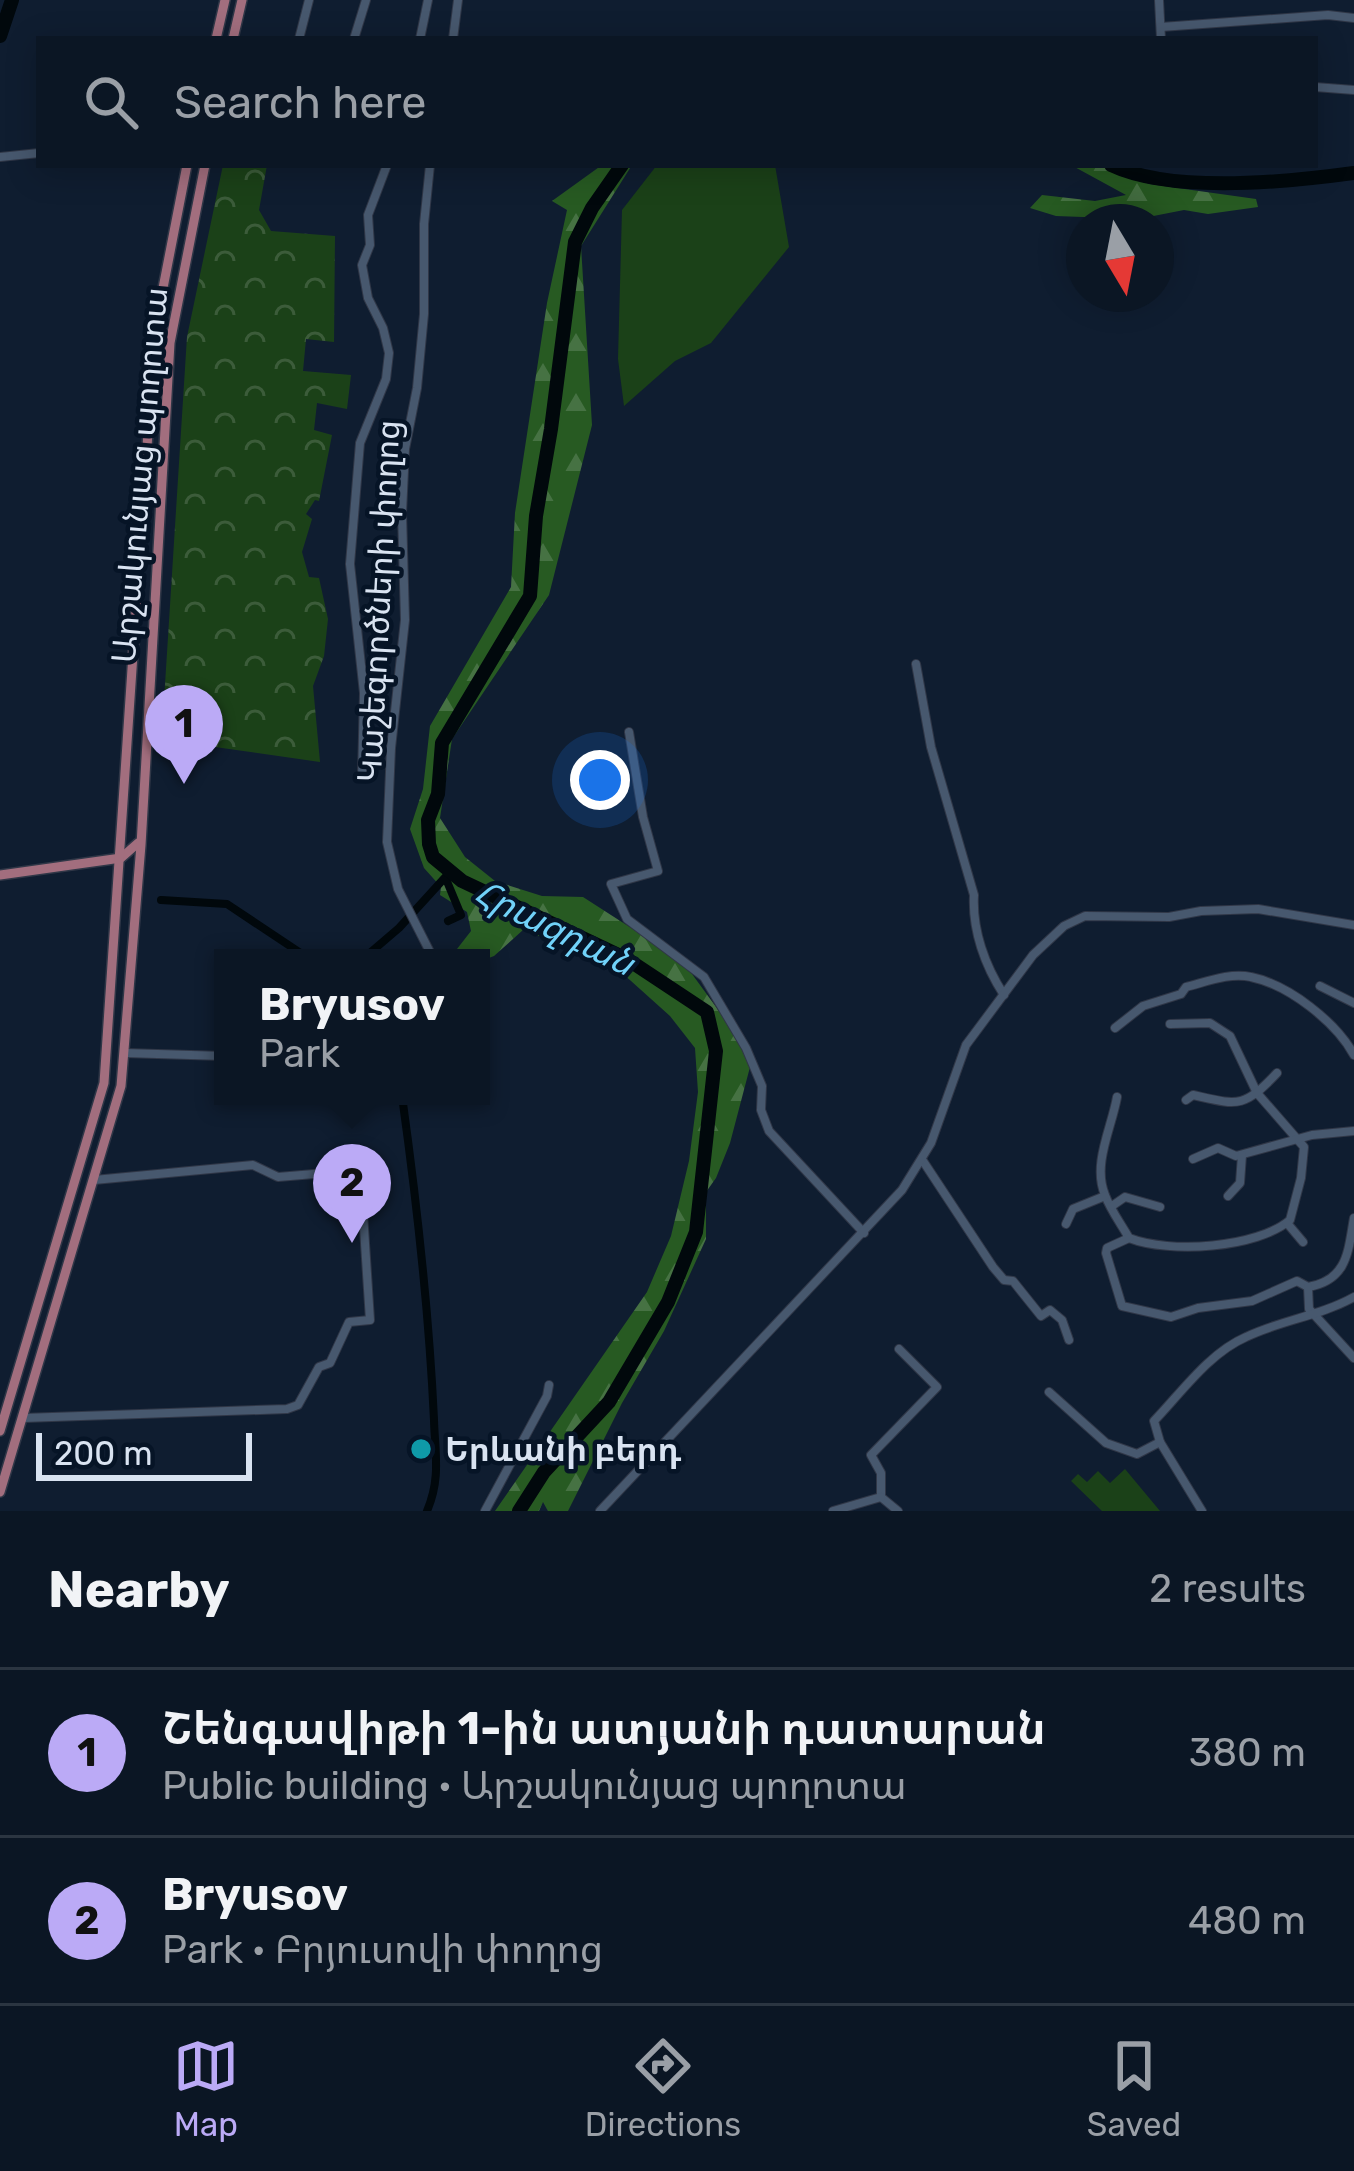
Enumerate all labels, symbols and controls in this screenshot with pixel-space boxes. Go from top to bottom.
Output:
search box [36,36,1318,168]
icon: search [78,69,144,135]
text: Search here [174,76,426,129]
north arrow [1066,204,1174,312]
street label: Արշակունյաց պողոտա [104,285,175,665]
street label: Կաշեգործների փողոց [350,419,407,783]
pin: 1 [145,685,223,784]
your location [570,750,630,810]
water label: Հրազդան [468,870,643,985]
popup [214,949,490,1105]
text: Bryusov [259,978,445,1031]
text: Park [259,1031,340,1077]
pin: 2 [313,1144,391,1243]
scale bar [36,1427,252,1480]
place label: Երևանի բերդ [445,1430,682,1469]
text: 200 m [54,1434,153,1473]
marker: Երևանի բերդ [408,1436,434,1462]
text: Nearby [48,1559,230,1620]
text: 2 results [1149,1566,1306,1612]
text: Շենգավիթի 1-ին ատյանի դատարան [162,1702,1046,1755]
text: 1 [77,1730,97,1776]
text: 380 m [1189,1730,1306,1776]
text: Public building · Արշակունյաց պողոտա [162,1763,907,1809]
text: Bryusov [162,1868,348,1921]
text: 2 [74,1898,100,1944]
text: 480 m [1188,1898,1306,1944]
text: Park · Բրյուսովի փողոց [162,1927,603,1973]
tab: Map [173,2033,239,2144]
tab: Directions [585,2033,741,2144]
tab: Saved [1087,2033,1181,2144]

